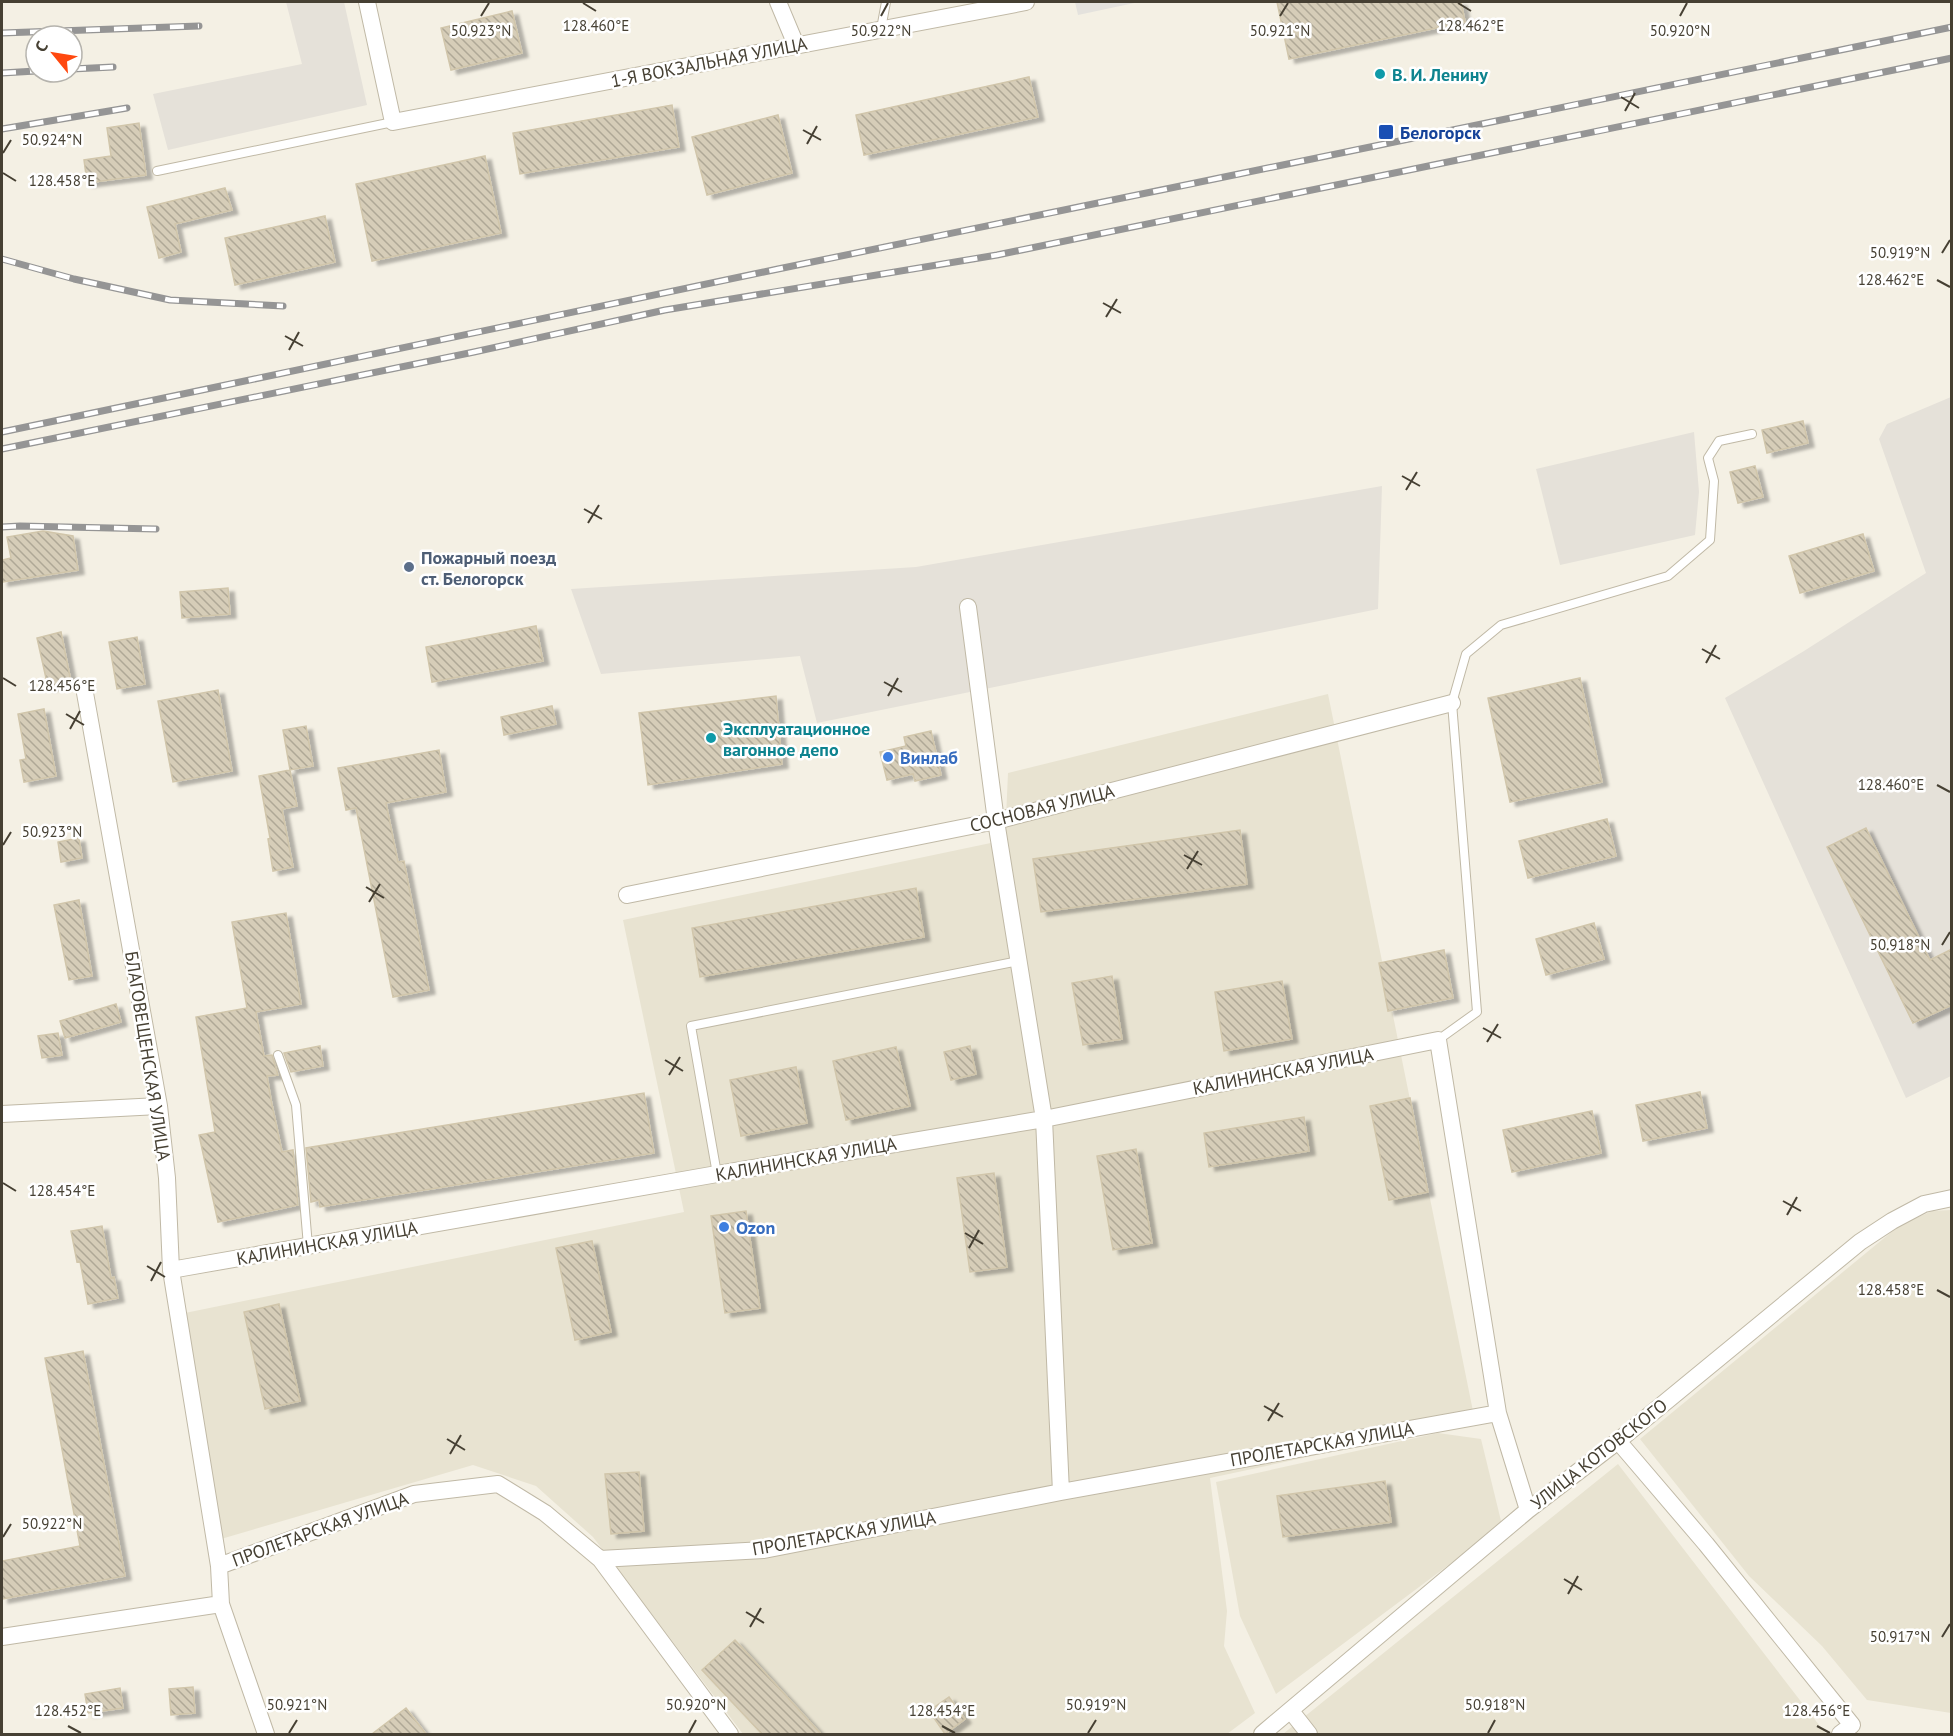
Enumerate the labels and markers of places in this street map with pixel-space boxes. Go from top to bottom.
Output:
place label: В. И. Ленину [1392,63,1488,86]
marker: В. И. Ленину [1373,67,1387,81]
place label: Белогорск [1400,121,1481,144]
marker: Белогорск [1377,123,1395,141]
place label: Пожарный поезд ст. Белогорск [421,546,556,590]
marker: Пожарный поезд ст. Белогорск [402,560,416,574]
place label: Эксплуатационное вагонное депо [723,717,870,761]
marker: Эксплуатационное вагонное депо [704,731,718,745]
place label: Винлаб [900,746,958,769]
marker: Винлаб [881,750,895,764]
place label: Ozon [736,1216,775,1239]
marker: Ozon [717,1220,731,1234]

